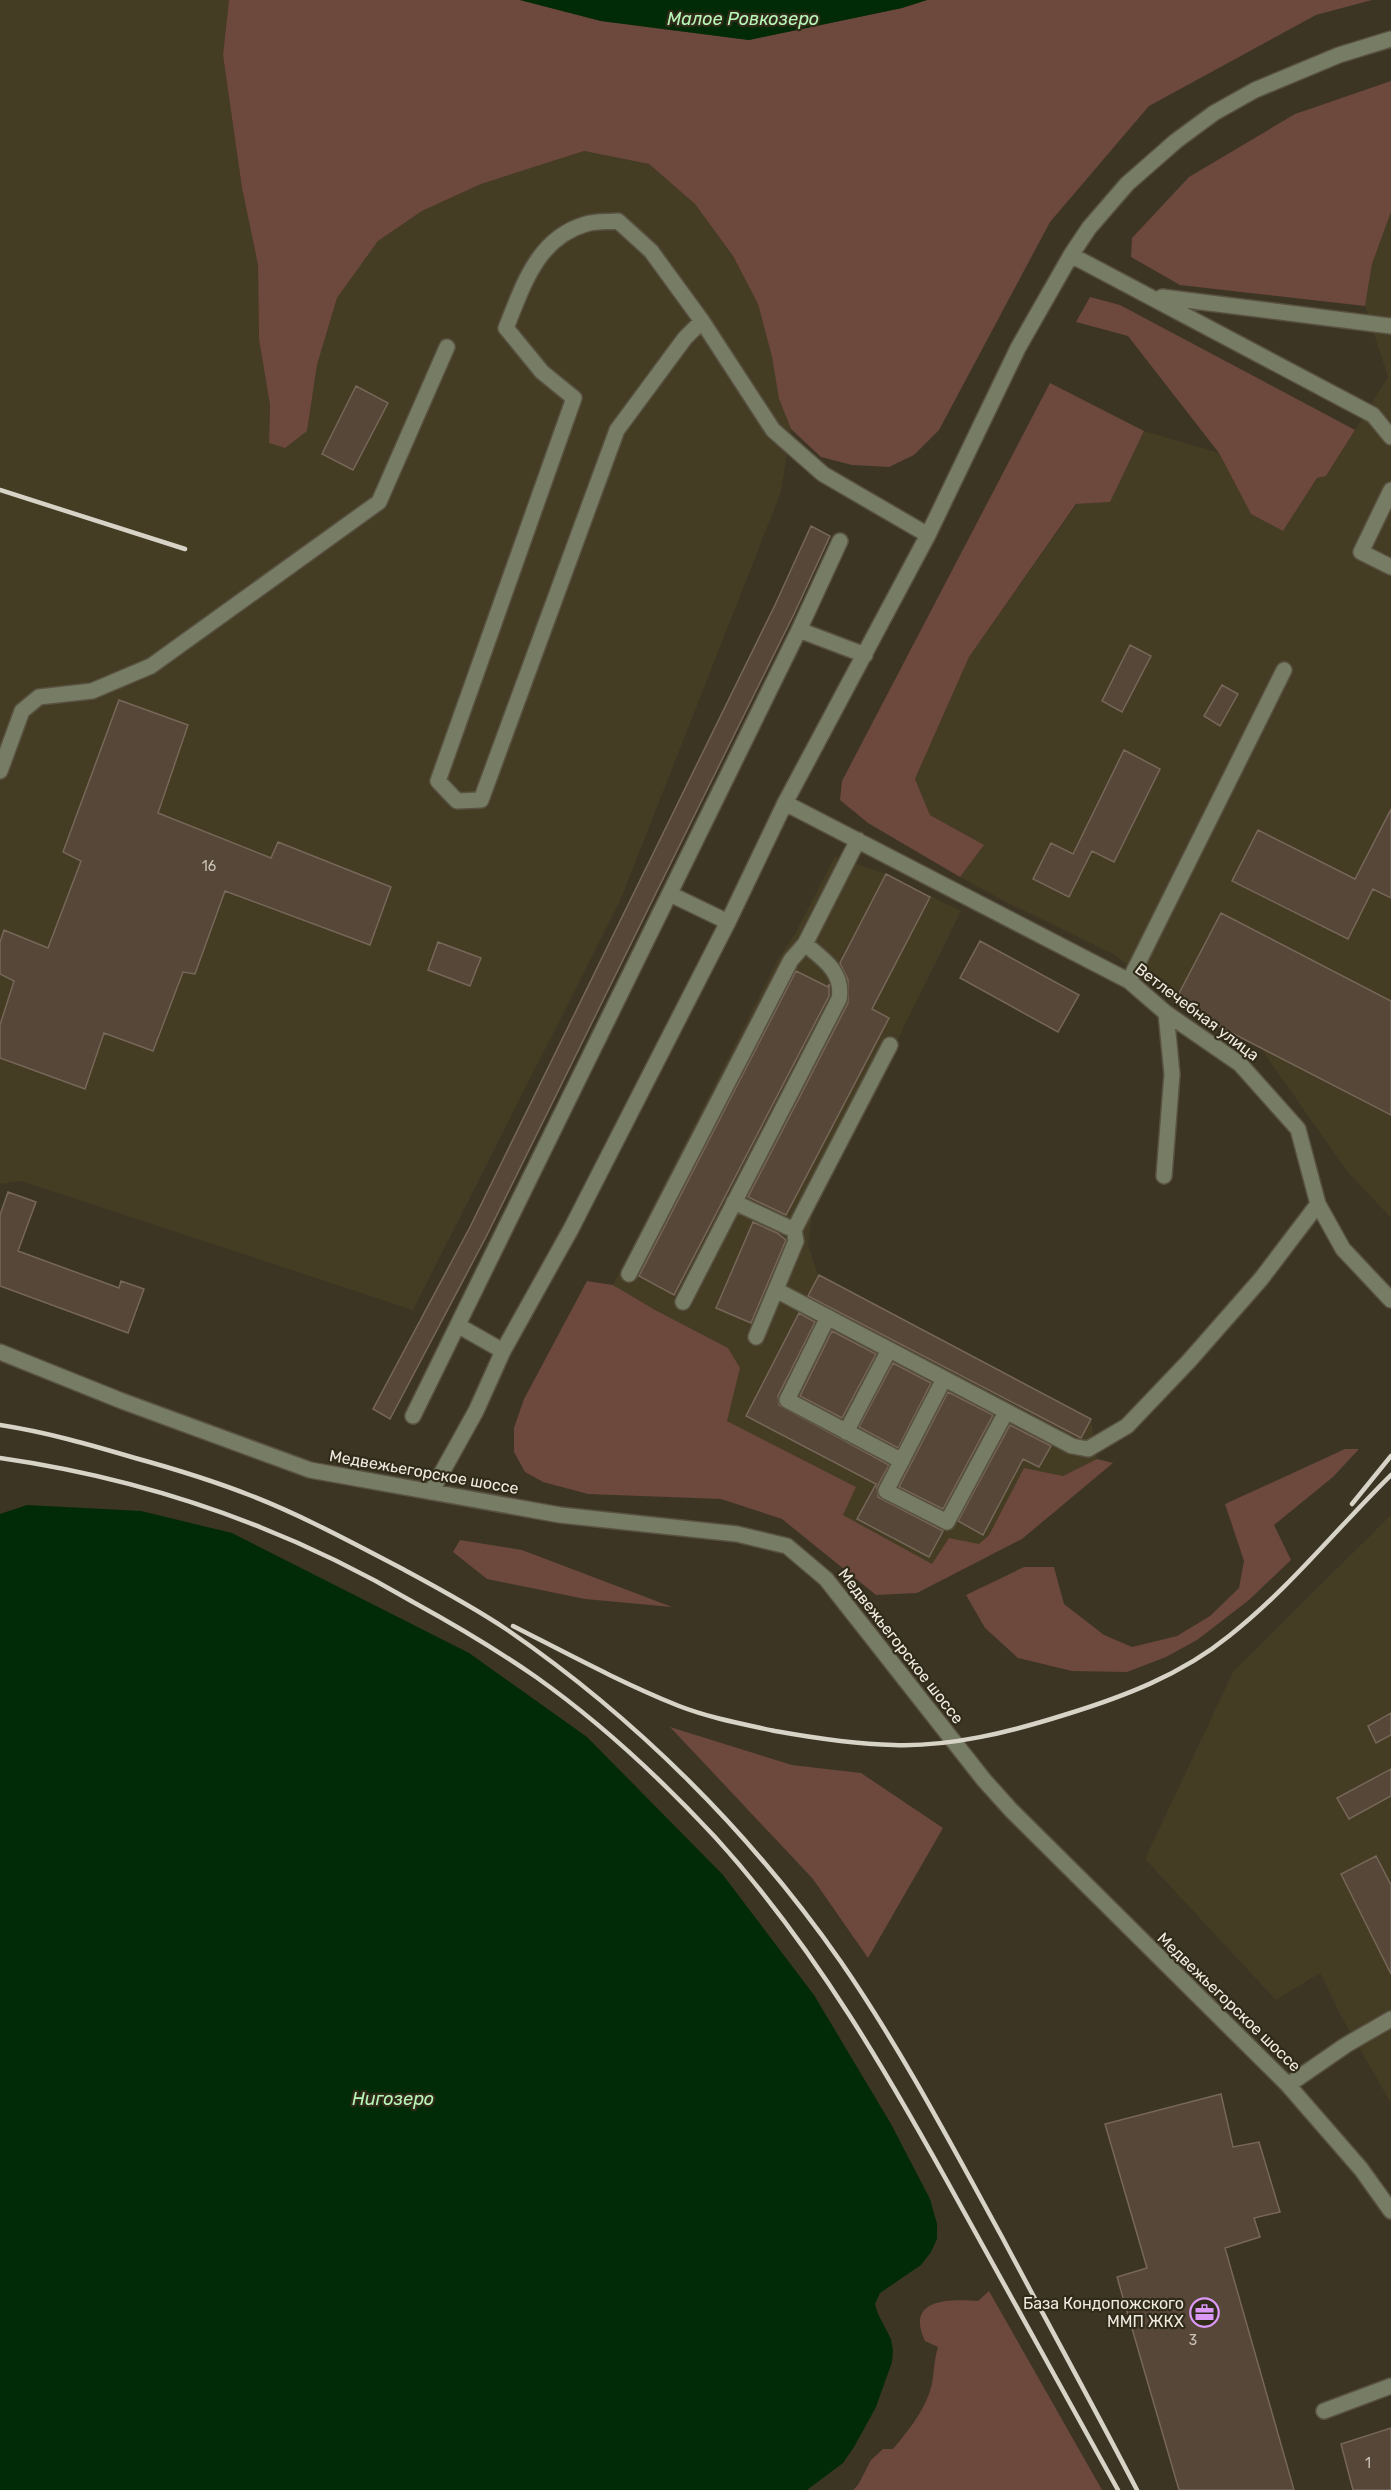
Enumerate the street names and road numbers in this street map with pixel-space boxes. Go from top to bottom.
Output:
street label: Ветлечебная улица [1131,959,1263,1065]
street label: Медвежьегорское шоссе [328,1446,520,1498]
street label: Медвежьегорское шоссе [834,1565,968,1727]
street label: Медвежьегорское шоссе [1153,1929,1305,2076]

